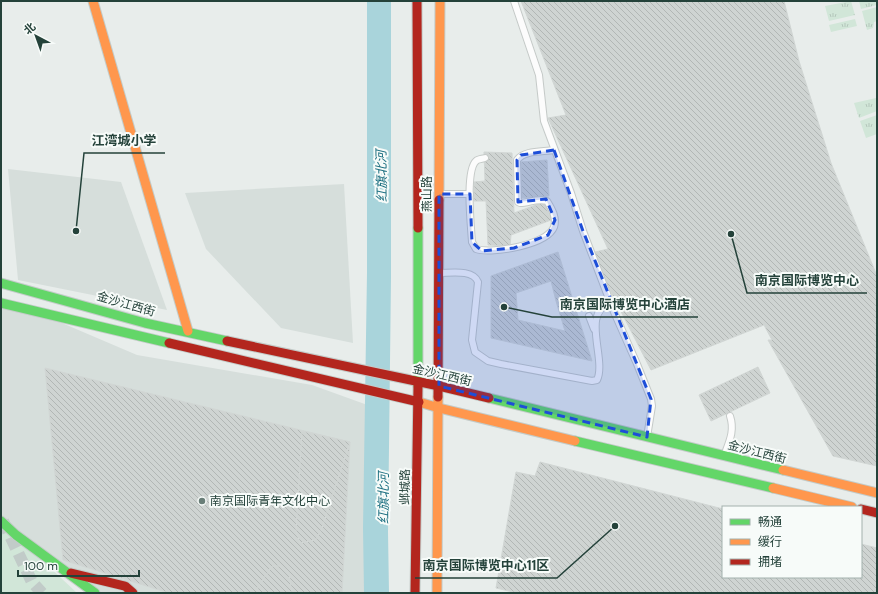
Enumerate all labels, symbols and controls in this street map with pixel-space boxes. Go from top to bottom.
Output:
north arrow [16,16,56,56]
text: 北 [21,20,38,37]
callout: 江湾城小学 [84,128,165,153]
text: 江湾城小学 [91,132,157,149]
water label: 红旗北河 [372,147,390,202]
street label: 燕山路 [419,176,435,212]
callout: 南京国际博览中心 [747,268,867,293]
text: 南京国际博览中心 [755,272,859,289]
street label: 金沙江西街 [95,288,157,320]
callout: 南京国际博览中心酒店 [552,292,698,317]
text: 南京国际博览中心酒店 [560,296,690,313]
street label: 金沙江西街 [411,360,473,390]
street label: 金沙江西街 [726,437,788,467]
water label: 红旗北河 [375,469,392,524]
street label: 邺城路 [397,469,413,505]
place label: 南京国际青年文化中心 [210,493,330,509]
marker: 南京国际青年文化中心 [197,496,207,506]
legend [722,506,862,578]
text: 畅通 [758,514,782,530]
text: 缓行 [758,534,782,550]
scale bar [18,552,139,578]
callout: 南京国际博览中心11区 [415,553,557,578]
text: 拥堵 [758,554,782,570]
text: 南京国际博览中心11区 [423,557,549,574]
text: 100 m [24,558,58,574]

